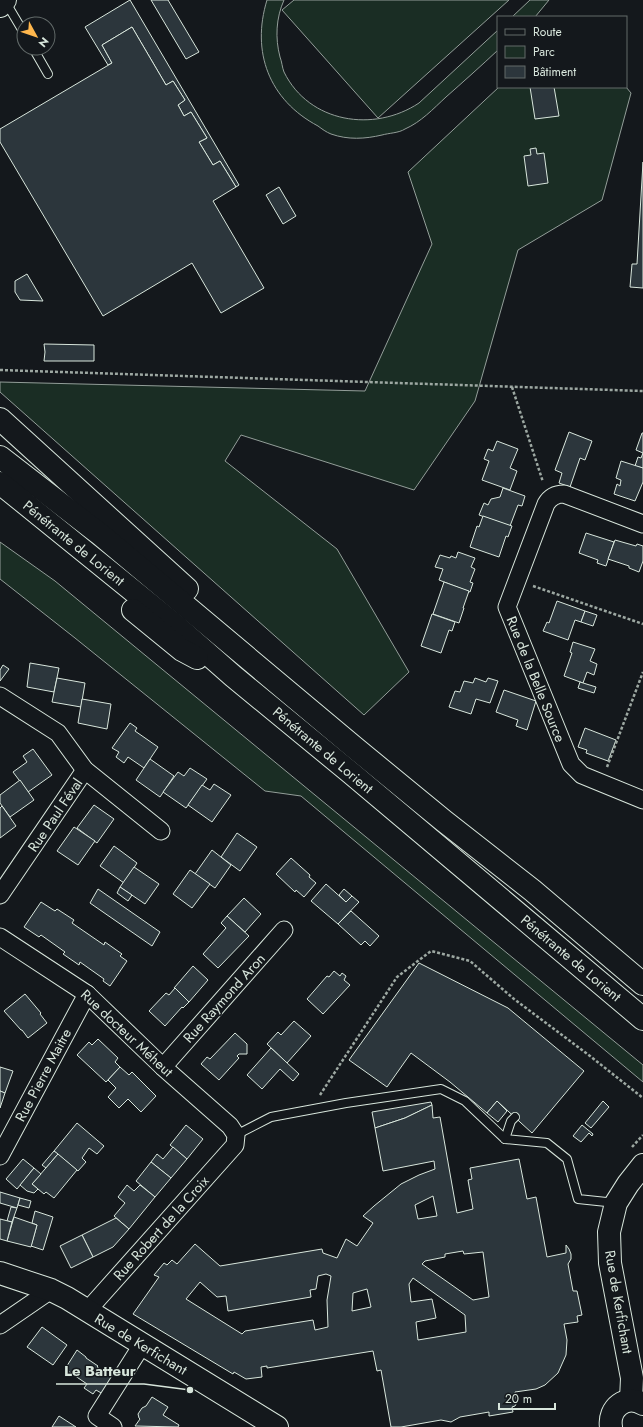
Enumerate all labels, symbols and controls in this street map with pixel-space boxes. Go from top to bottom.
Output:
north arrow [16,16,56,56]
legend [497,16,627,88]
text: Route [533,23,562,41]
text: N [35,34,53,51]
text: Parc [533,43,555,61]
text: Bâtiment [533,63,576,81]
street label: Pénétrante de Lorient [19,496,130,591]
street label: Rue de la Belle Source [502,613,570,745]
street label: Pénétrante de Lorient [268,702,378,798]
street label: Rue Paul Féval [23,774,87,856]
street label: Pénétrante de Lorient [516,910,626,1006]
street label: Rue Raymond Aron [178,949,270,1047]
street label: Rue docteur Méheut [76,985,178,1082]
street label: Rue Pierre Maitre [10,1025,76,1125]
street label: Rue Robert de la Croix [109,1171,214,1285]
street label: Rue de Kerfichant [600,1249,638,1356]
street label: Rue de Kerfichant [91,1308,192,1380]
callout: Le Batteur [56,1357,144,1384]
text: Le Batteur [64,1360,137,1382]
scale bar [499,1385,555,1411]
text: 20 m [505,1390,532,1408]

